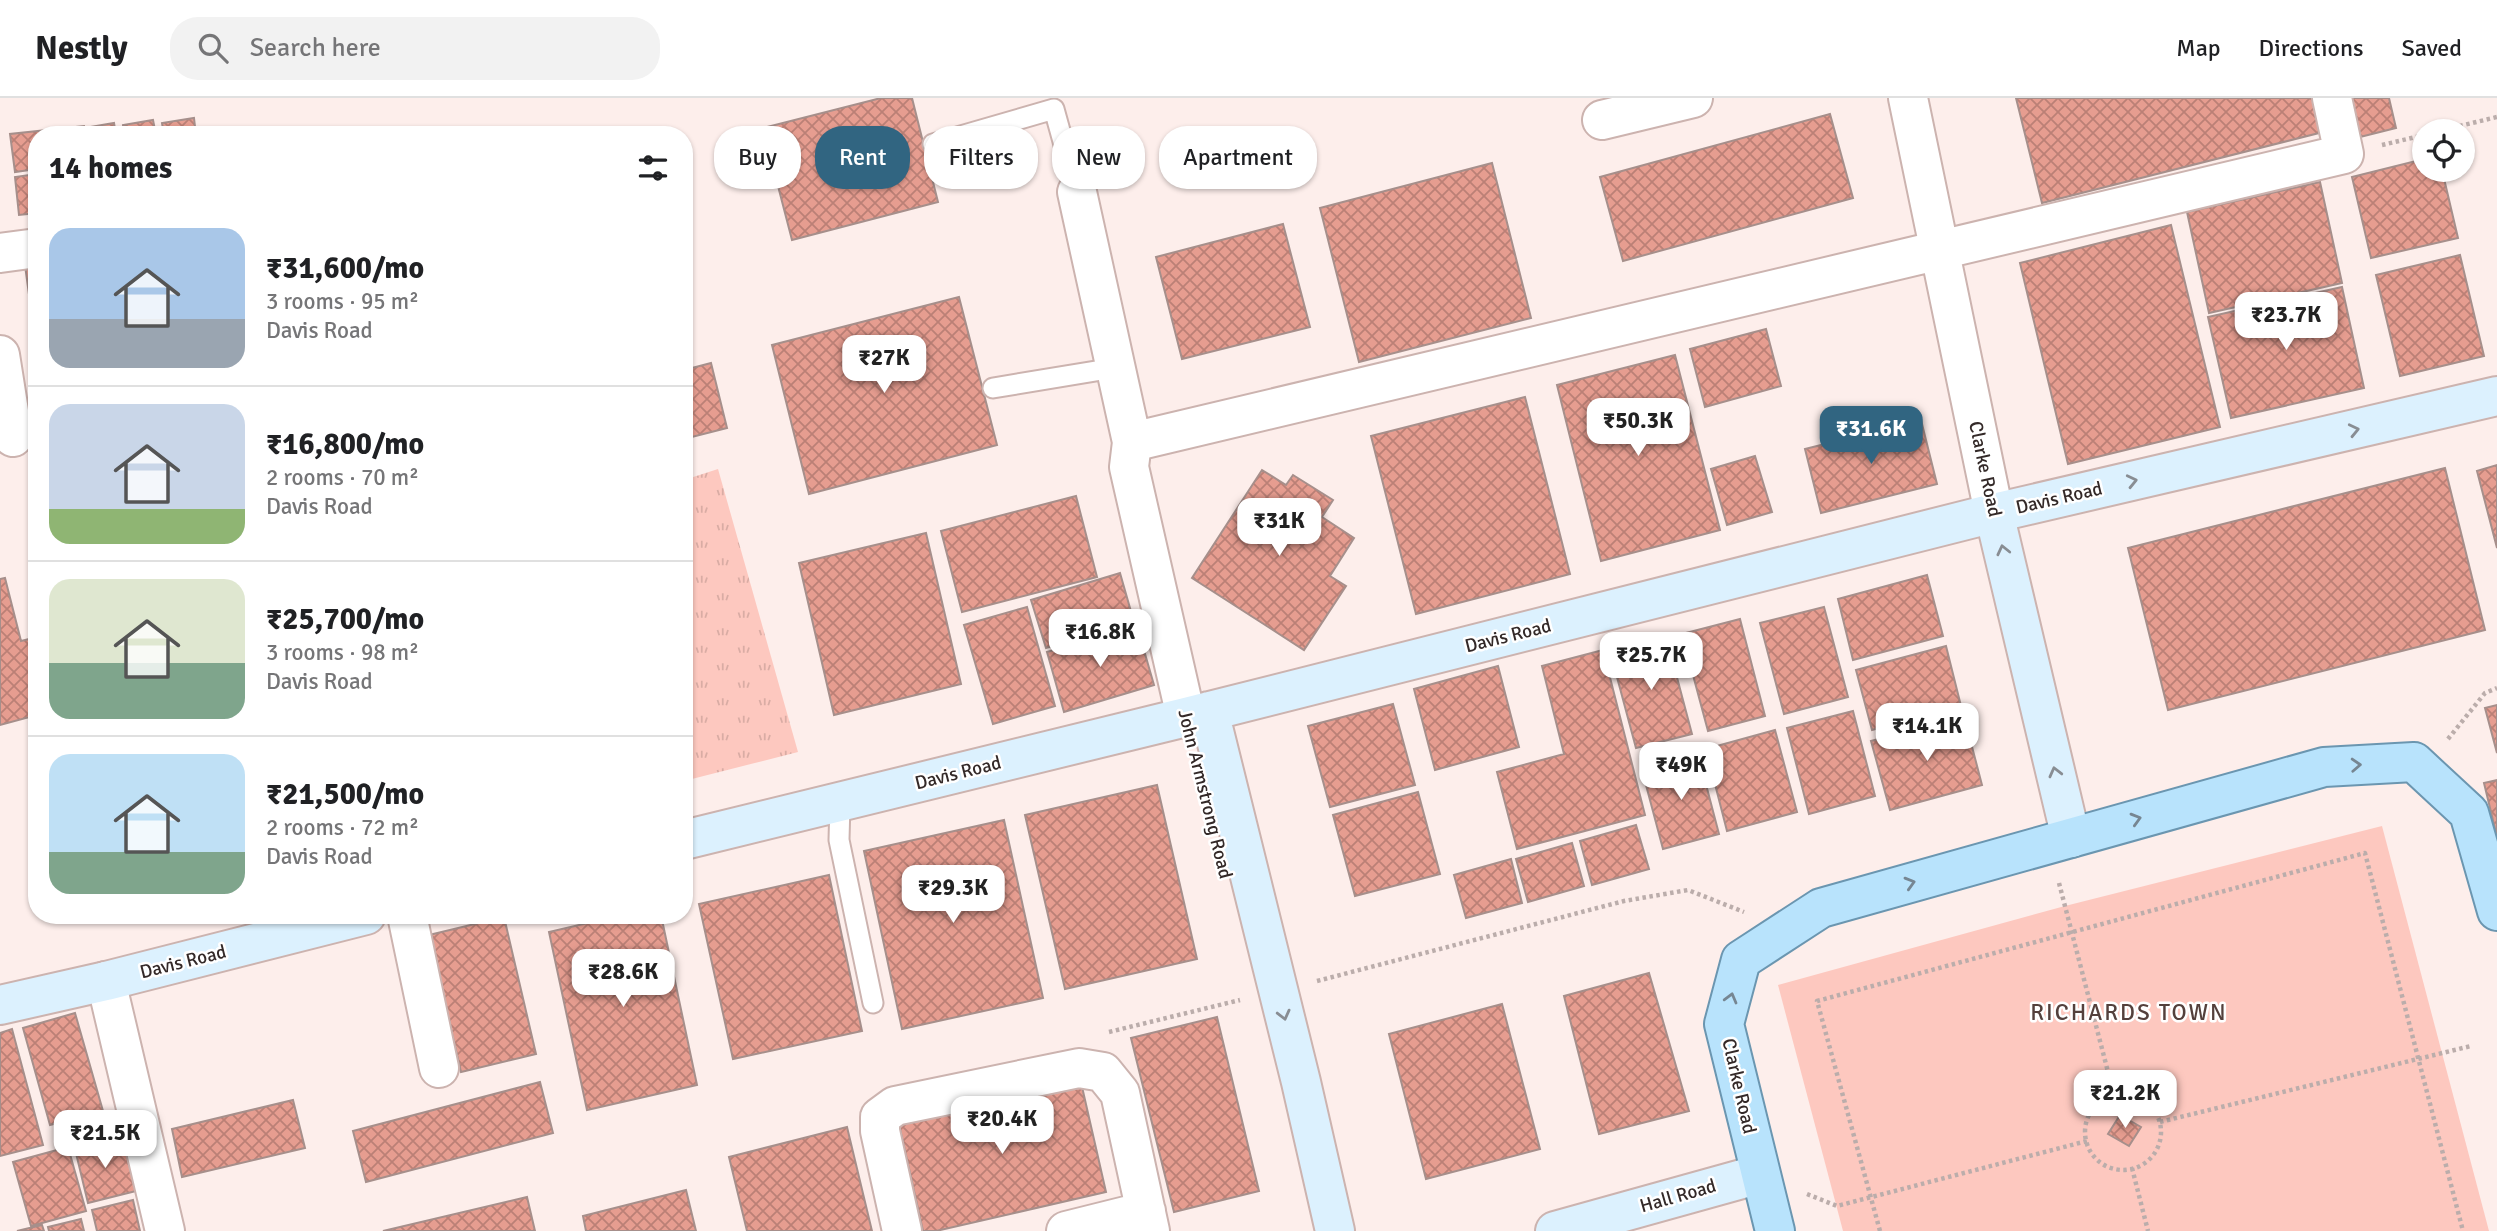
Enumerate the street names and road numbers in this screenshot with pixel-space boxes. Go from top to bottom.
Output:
street label: Clarke Road [1963,419,2007,519]
street label: Davis Road [2013,476,2105,520]
street label: Davis Road [1462,614,1554,658]
street label: John Armstrong Road [1172,707,1238,881]
street label: Davis Road [912,751,1004,795]
street label: Davis Road [137,940,229,984]
street label: Clarke Road [1716,1036,1762,1136]
street label: Hall Road [1637,1174,1719,1218]

